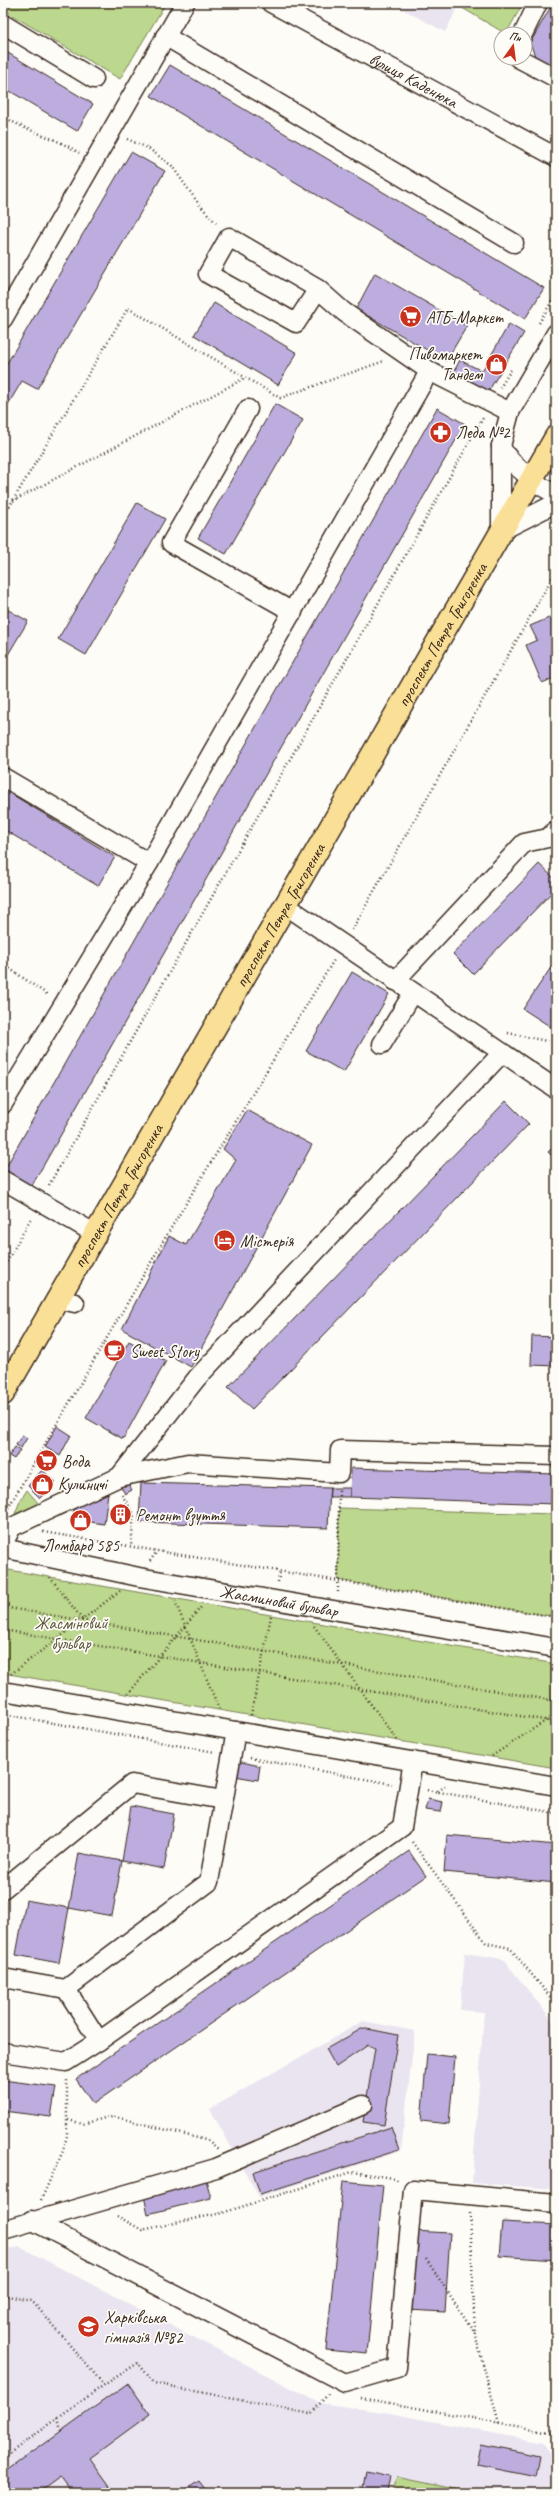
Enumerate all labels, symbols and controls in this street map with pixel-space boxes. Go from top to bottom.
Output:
north arrow [493,26,533,66]
text: Пн [508,28,524,45]
street label: вулиця Каденюка [366,48,462,113]
supermarket icon: АТБ-Маркет [398,304,424,330]
place label: АТБ-Маркет [426,307,504,328]
place label: Пивомаркет Тандем [409,344,484,385]
shop icon: Пивомаркет Тандем [484,351,510,377]
pharmacy icon: Леда №2 [428,419,454,445]
place label: Леда №2 [456,422,511,443]
street label: проспект Петра Григоренка [393,558,492,710]
street label: проспект Петра Григоренка [230,839,330,991]
street label: проспект Петра Григоренка [68,1119,168,1271]
hotel icon: Містерія [211,1228,237,1254]
place label: Містерія [240,1231,294,1252]
cafe icon: Sweet Story [101,1338,127,1364]
place label: Sweet Story [130,1341,200,1362]
supermarket icon: Вода [34,1448,60,1474]
place label: Вода [62,1451,91,1472]
shop icon: Кулиничі [29,1471,55,1497]
place label: Кулиничі [58,1474,108,1495]
building icon: Ремонт взуття [107,1502,133,1528]
place label: Ремонт взуття [136,1505,226,1527]
shop icon: Ломбард 585 [68,1508,94,1534]
place label: Ломбард 585 [43,1535,120,1556]
street label: Жасминовий бульвар [218,1581,341,1622]
park label: Жасміновий бульвар [34,1613,108,1654]
place label: Харківська гімназія №82 [104,2307,184,2348]
school or university icon: Харківська гімназія №82 [75,2314,101,2340]

